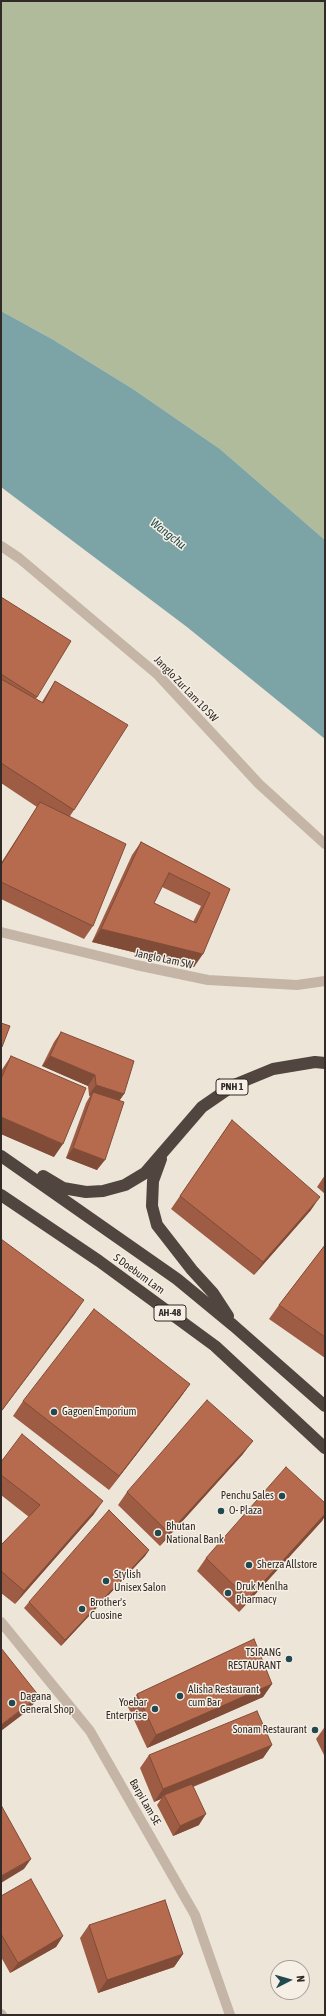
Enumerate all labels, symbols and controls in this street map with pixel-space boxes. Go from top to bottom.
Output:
water label: Wangchu [147,516,189,552]
street label: Janglo Zur Lam 10 SW [151,653,221,725]
street label: Janglo Lam SW [133,946,195,972]
road number: PNH 1 [216,1079,248,1095]
street label: S Doebum Lam [111,1251,167,1297]
road number: AH-48 [154,1305,186,1321]
place label: Gagoen Emporium [62,1405,136,1419]
marker: Gagoen Emporium [49,1407,59,1417]
place label: Penchu Sales [221,1489,274,1503]
marker: Penchu Sales [277,1491,287,1501]
place label: O- Plaza [229,1504,262,1518]
marker: O- Plaza [216,1506,226,1516]
place label: Bhutan National Bank [166,1520,224,1546]
marker: Bhutan National Bank [153,1528,163,1538]
place label: Sherza Allstore [257,1558,317,1572]
marker: Sherza Allstore [244,1560,254,1570]
place label: Stylish Unisex Salon [114,1568,166,1594]
marker: Stylish Unisex Salon [101,1576,111,1586]
place label: Druk Menlha Pharmacy [236,1580,288,1606]
marker: Druk Menlha Pharmacy [223,1588,233,1598]
place label: Brother's Cuosine [90,1596,126,1622]
marker: Brother's Cuosine [77,1604,87,1614]
place label: TSIRANG RESTAURANT [228,1646,281,1672]
marker: TSIRANG RESTAURANT [284,1654,294,1664]
place label: Alisha Restaurant cum Bar [188,1683,259,1709]
place label: Dagana General Shop [20,1690,74,1716]
marker: Alisha Restaurant cum Bar [175,1691,185,1701]
place label: Yoebar Enterprise [106,1696,147,1722]
marker: Dagana General Shop [7,1698,17,1708]
marker: Yoebar Enterprise [150,1704,160,1714]
place label: Sonam Restaurant [233,1723,307,1737]
marker: Sonam Restaurant [310,1725,320,1735]
street label: Barpi Lam SE [127,1777,163,1827]
north arrow [270,1960,310,2000]
text: N [295,1975,307,1983]

